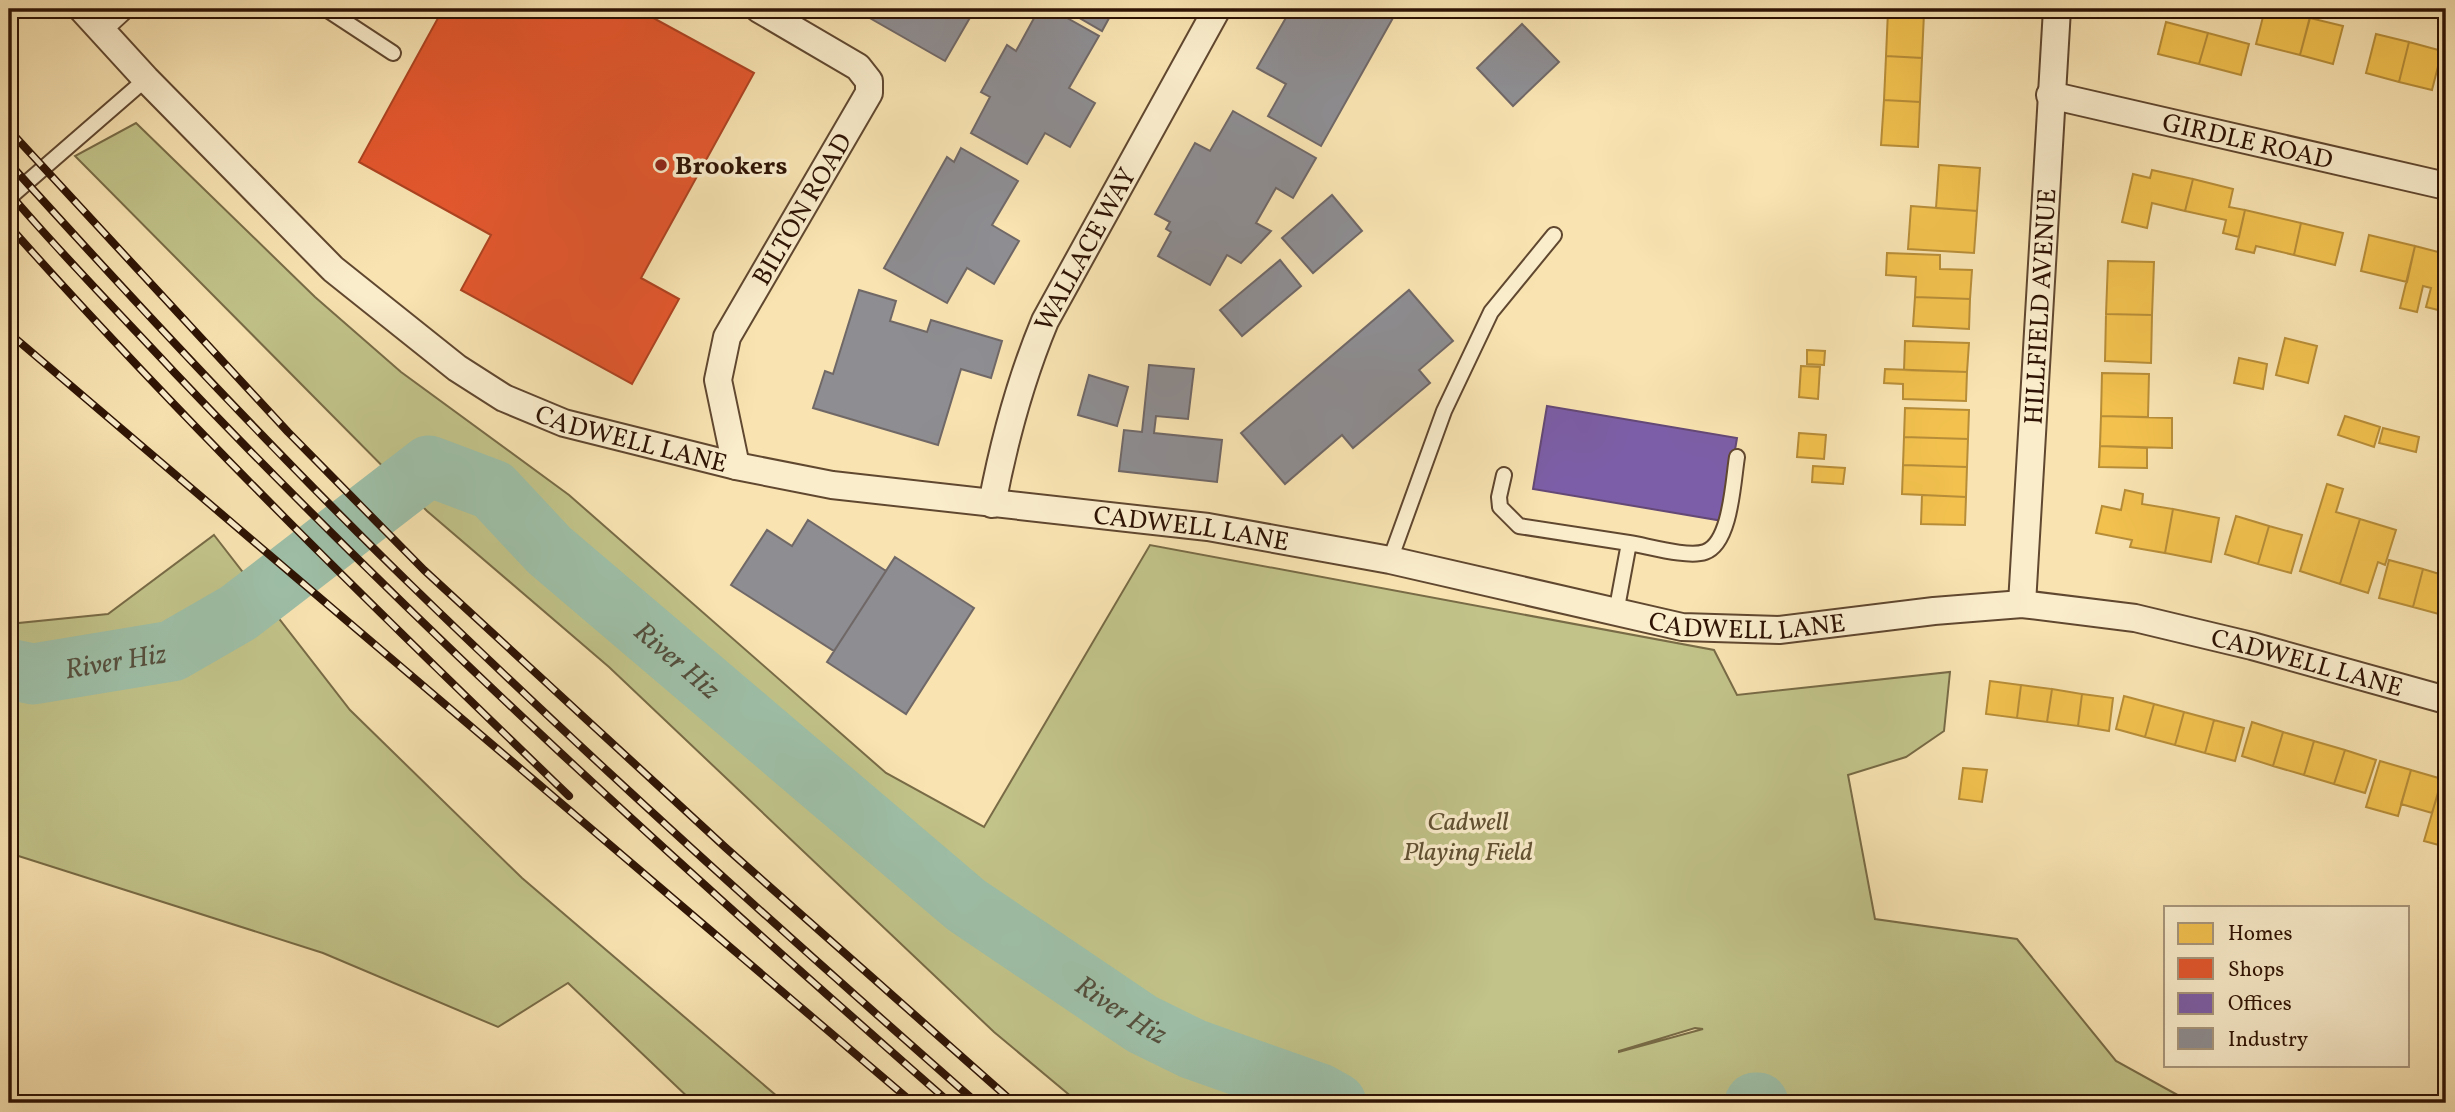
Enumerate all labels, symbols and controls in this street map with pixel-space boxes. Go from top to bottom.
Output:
street label: GIRDLE ROAD [2159,105,2336,179]
street label: BILTON ROAD [745,127,862,293]
place label: Brookers [675,149,787,185]
marker: Brookers [653,157,669,173]
street label: WALLACE WAY [1027,162,1146,338]
street label: HILLFIELD AVENUE [2017,188,2066,426]
street label: CADWELL LANE [529,397,731,483]
street label: CADWELL LANE [1091,498,1292,561]
street label: CADWELL LANE [1645,604,1848,650]
water label: River Hiz [624,613,728,709]
street label: CADWELL LANE [2207,621,2407,707]
water label: River Hiz [62,635,169,690]
park label: Cadwell Playing Field [1403,805,1533,871]
legend [2164,906,2410,1066]
text: Homes [2228,920,2293,949]
text: Shops [2228,956,2284,985]
water label: River Hiz [1066,967,1173,1055]
text: Offices [2228,990,2292,1019]
text: Industry [2228,1026,2309,1055]

